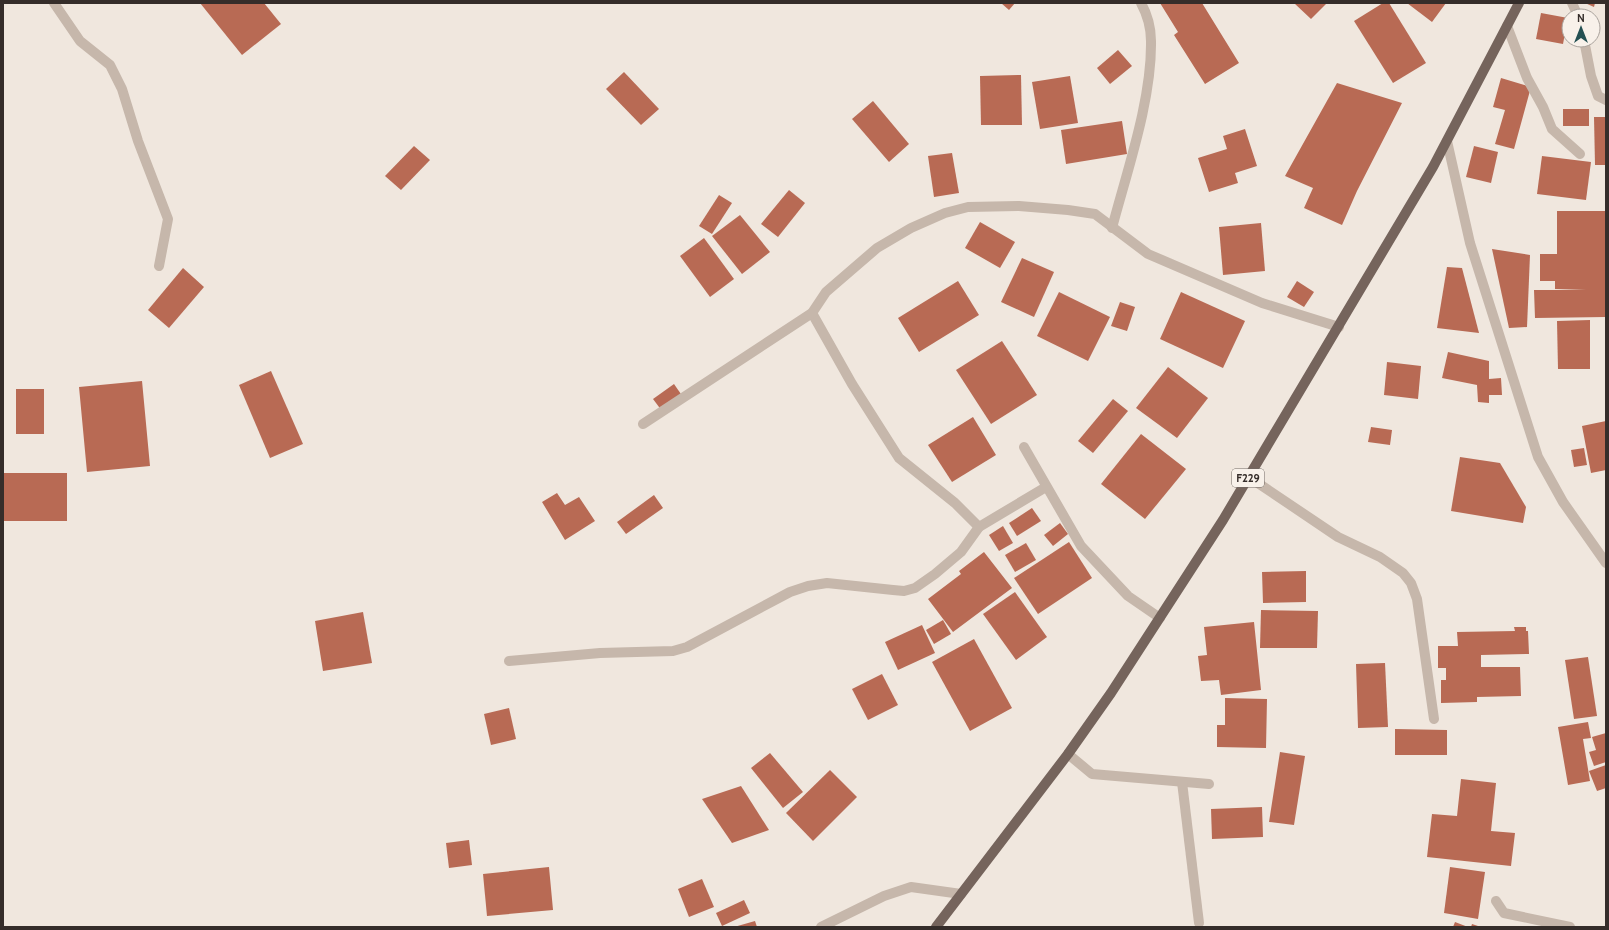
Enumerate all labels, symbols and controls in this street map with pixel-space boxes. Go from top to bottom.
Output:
north arrow [1561,8,1601,48]
text: N [1577,11,1585,25]
road number: F229 [1232,469,1264,487]

